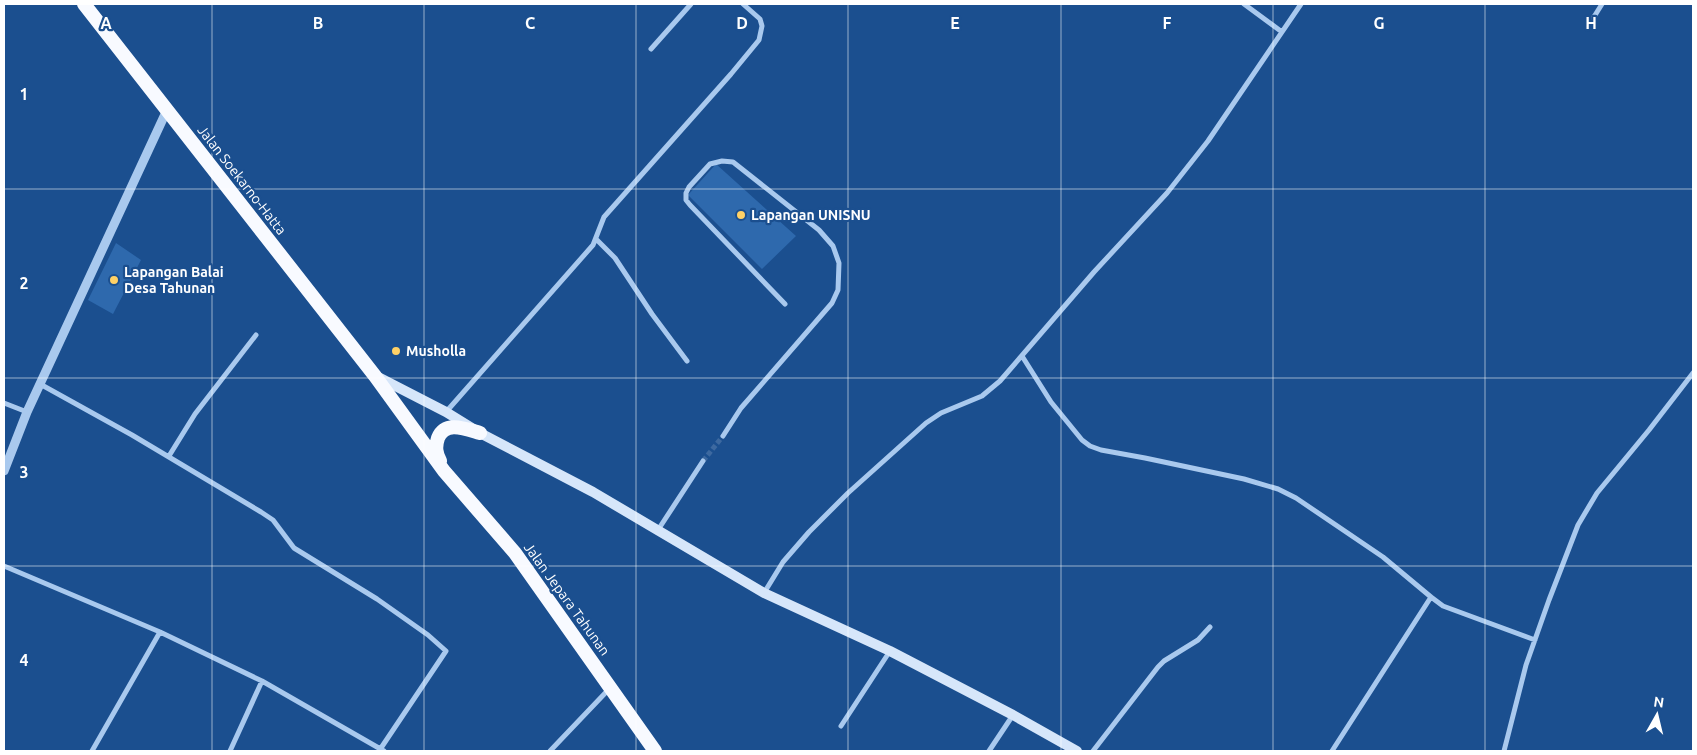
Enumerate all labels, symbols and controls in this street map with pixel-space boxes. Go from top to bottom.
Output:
text: A [100,14,112,32]
text: B [313,14,323,32]
text: C [525,14,535,32]
text: D [736,14,748,32]
text: E [950,14,960,32]
text: F [1163,14,1172,32]
text: G [1373,14,1385,32]
text: H [1585,14,1597,32]
text: 1 [19,85,29,103]
street label: Jalan Soekarno-Hatta [194,122,290,238]
place label: Lapangan UNISNU [751,207,871,223]
marker: Lapangan UNISNU [735,209,747,221]
place label: Lapangan Balai Desa Tahunan [124,264,224,296]
text: 2 [19,274,29,292]
marker: Lapangan Balai Desa Tahunan [108,274,120,286]
place label: Musholla [406,343,466,359]
marker: Musholla [390,345,402,357]
text: 3 [19,463,29,481]
street label: Jalan Jepara Tahunan [521,539,613,659]
text: 4 [19,651,29,669]
north arrow [1632,690,1682,740]
text: N [1653,693,1665,711]

